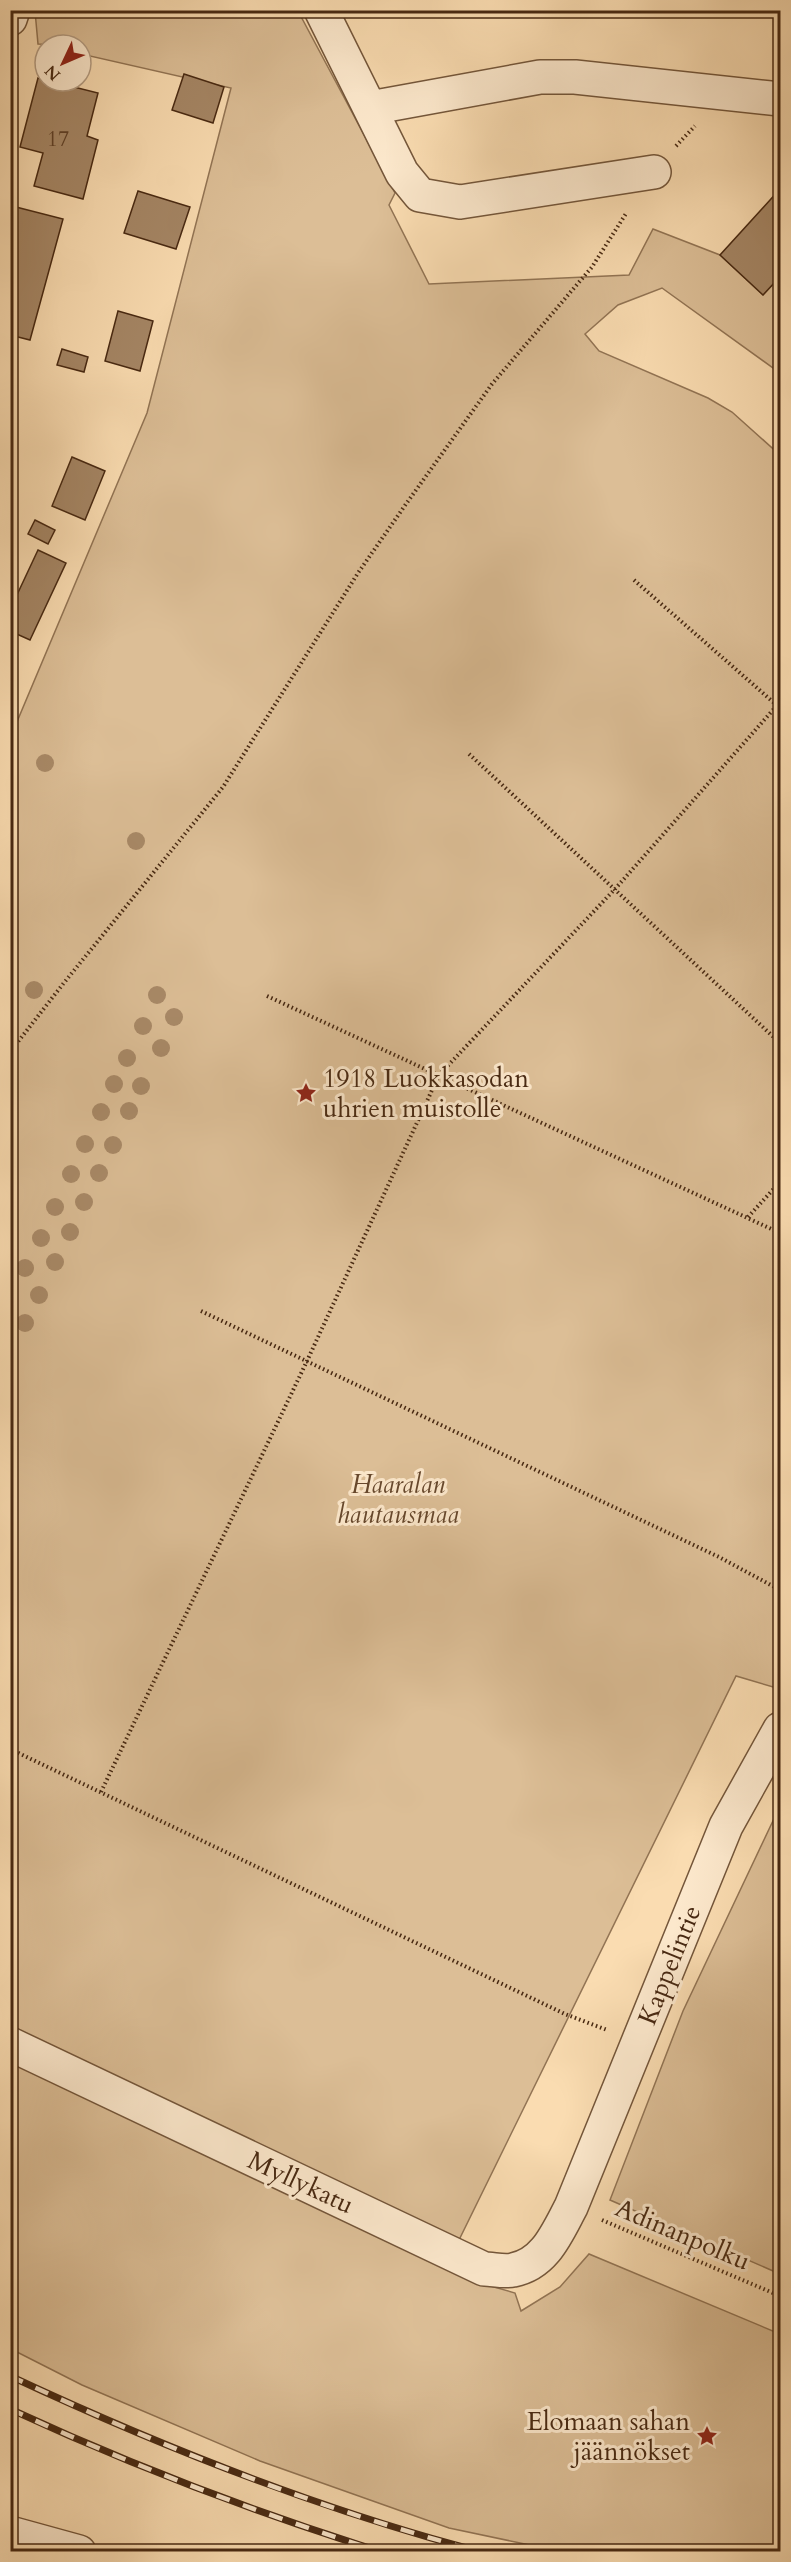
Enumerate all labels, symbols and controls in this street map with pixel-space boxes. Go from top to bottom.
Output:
north arrow [33,33,93,93]
text: N [40,60,66,85]
house number: 17 [47,124,69,154]
place label: 1918 Luokkasodan uhrien muistolle [323,1061,529,1126]
place icon: 1918 Luokkasodan uhrien muistolle [294,1081,318,1105]
park label: Haaralan hautausmaa [337,1467,459,1532]
street label: Kappelintie [630,1900,709,2030]
street label: Myllykatu [242,2143,359,2222]
street label: Adinanpolku [610,2190,756,2279]
place label: Elomaan sahan jäännökset [527,2404,690,2469]
place icon: Elomaan sahan jäännökset [695,2424,719,2448]

